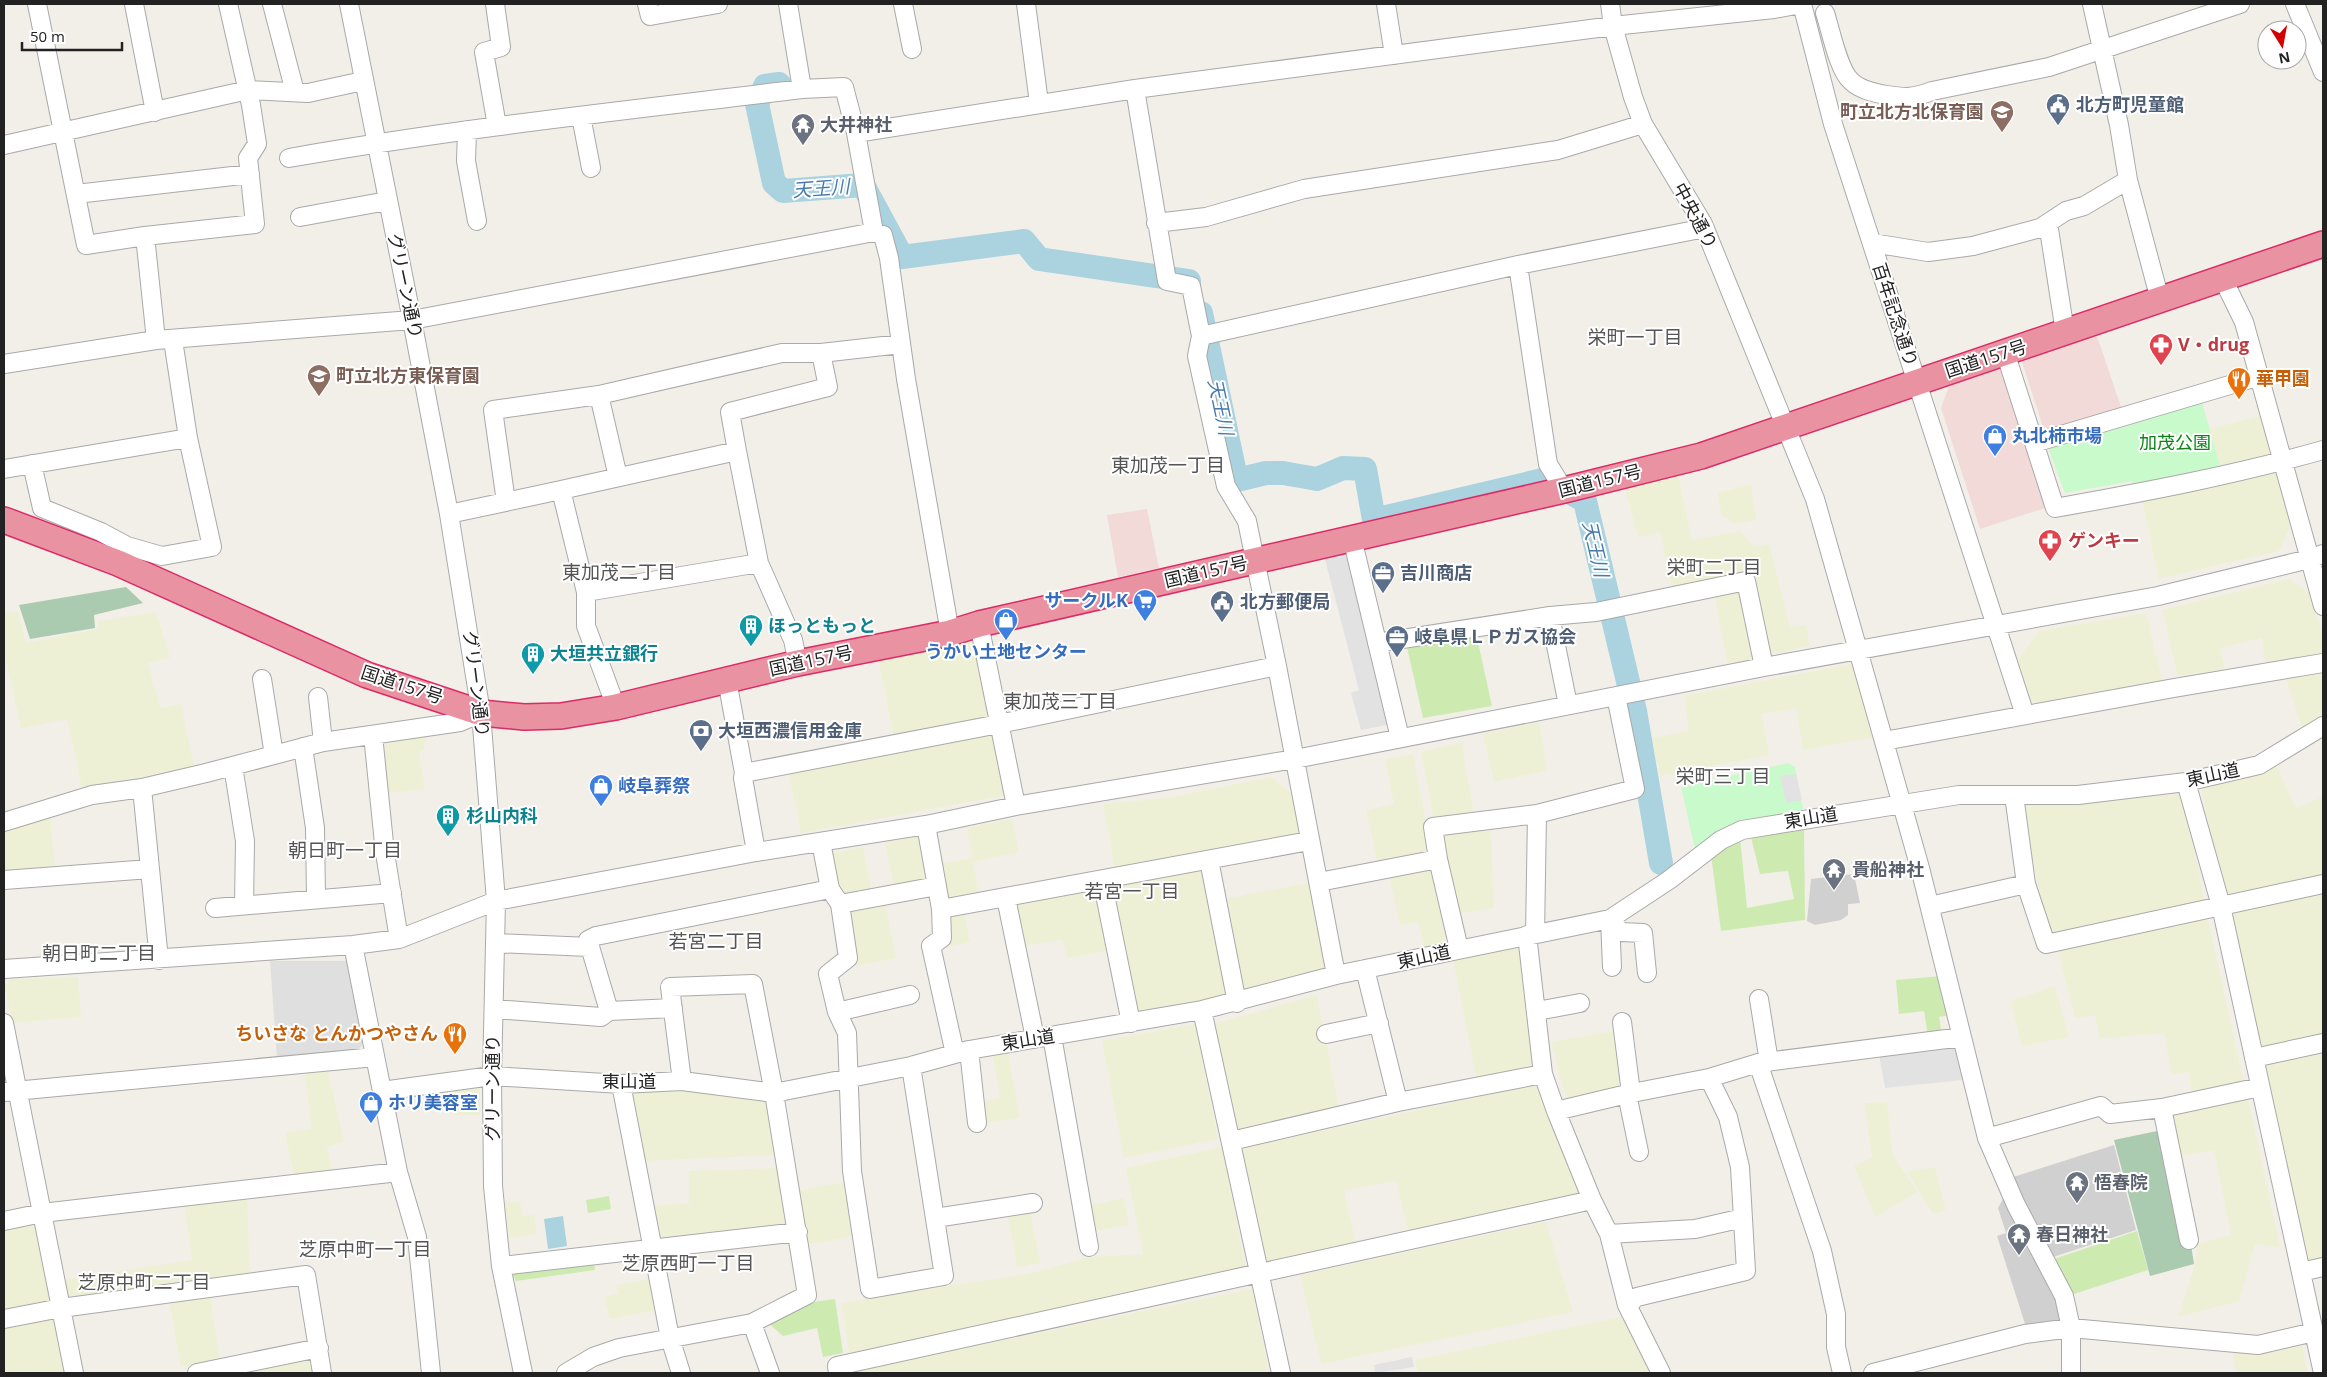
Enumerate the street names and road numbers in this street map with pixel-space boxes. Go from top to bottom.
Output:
street label: 中央通り [1668,178,1723,253]
street label: グリーン通り [383,231,429,341]
street label: 百年記念通り [1868,260,1924,370]
street label: 国道157号 [1942,334,2030,383]
street label: 国道157号 [1556,458,1644,502]
street label: 国道157号 [1162,550,1250,592]
street label: グリーン通り [459,629,495,738]
street label: 国道157号 [767,639,855,681]
street label: 国道157号 [358,660,446,709]
street label: 東山道 [2184,757,2242,791]
street label: 東山道 [1782,801,1839,833]
street label: 東山道 [1395,939,1453,973]
street label: 東山道 [999,1023,1056,1055]
street label: グリーン通り [480,1034,504,1142]
street label: 東山道 [602,1069,656,1093]

